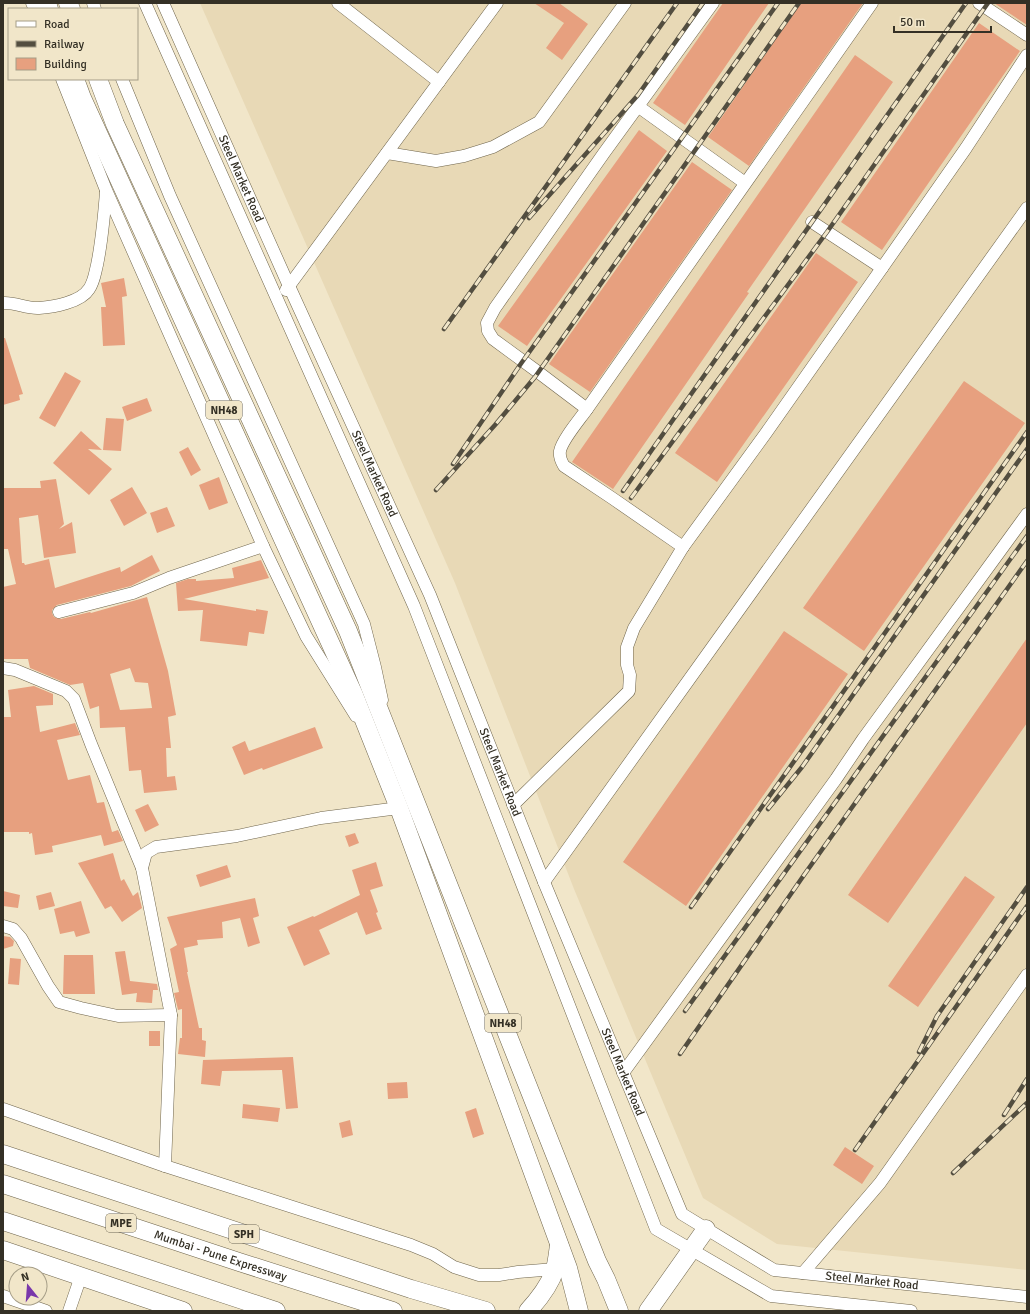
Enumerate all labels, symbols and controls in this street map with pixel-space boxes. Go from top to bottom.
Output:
legend [8,8,138,80]
scale bar [894,8,991,34]
text: 50 m [900,15,925,30]
text: Road [44,17,70,32]
text: Railway [44,37,84,52]
text: Building [44,57,87,72]
street label: Steel Market Road [215,133,267,224]
road number: NH48 [206,401,242,419]
street label: Steel Market Road [348,428,400,519]
street label: Steel Market Road [476,726,524,819]
road number: NH48 [485,1014,521,1032]
street label: Steel Market Road [598,1026,647,1118]
road number: MPE [106,1214,136,1232]
road number: SPH [229,1225,259,1243]
street label: Mumbai - Pune Expressway [152,1227,289,1285]
north arrow [8,1266,48,1306]
street label: Steel Market Road [825,1269,919,1293]
text: N [20,1270,31,1284]

